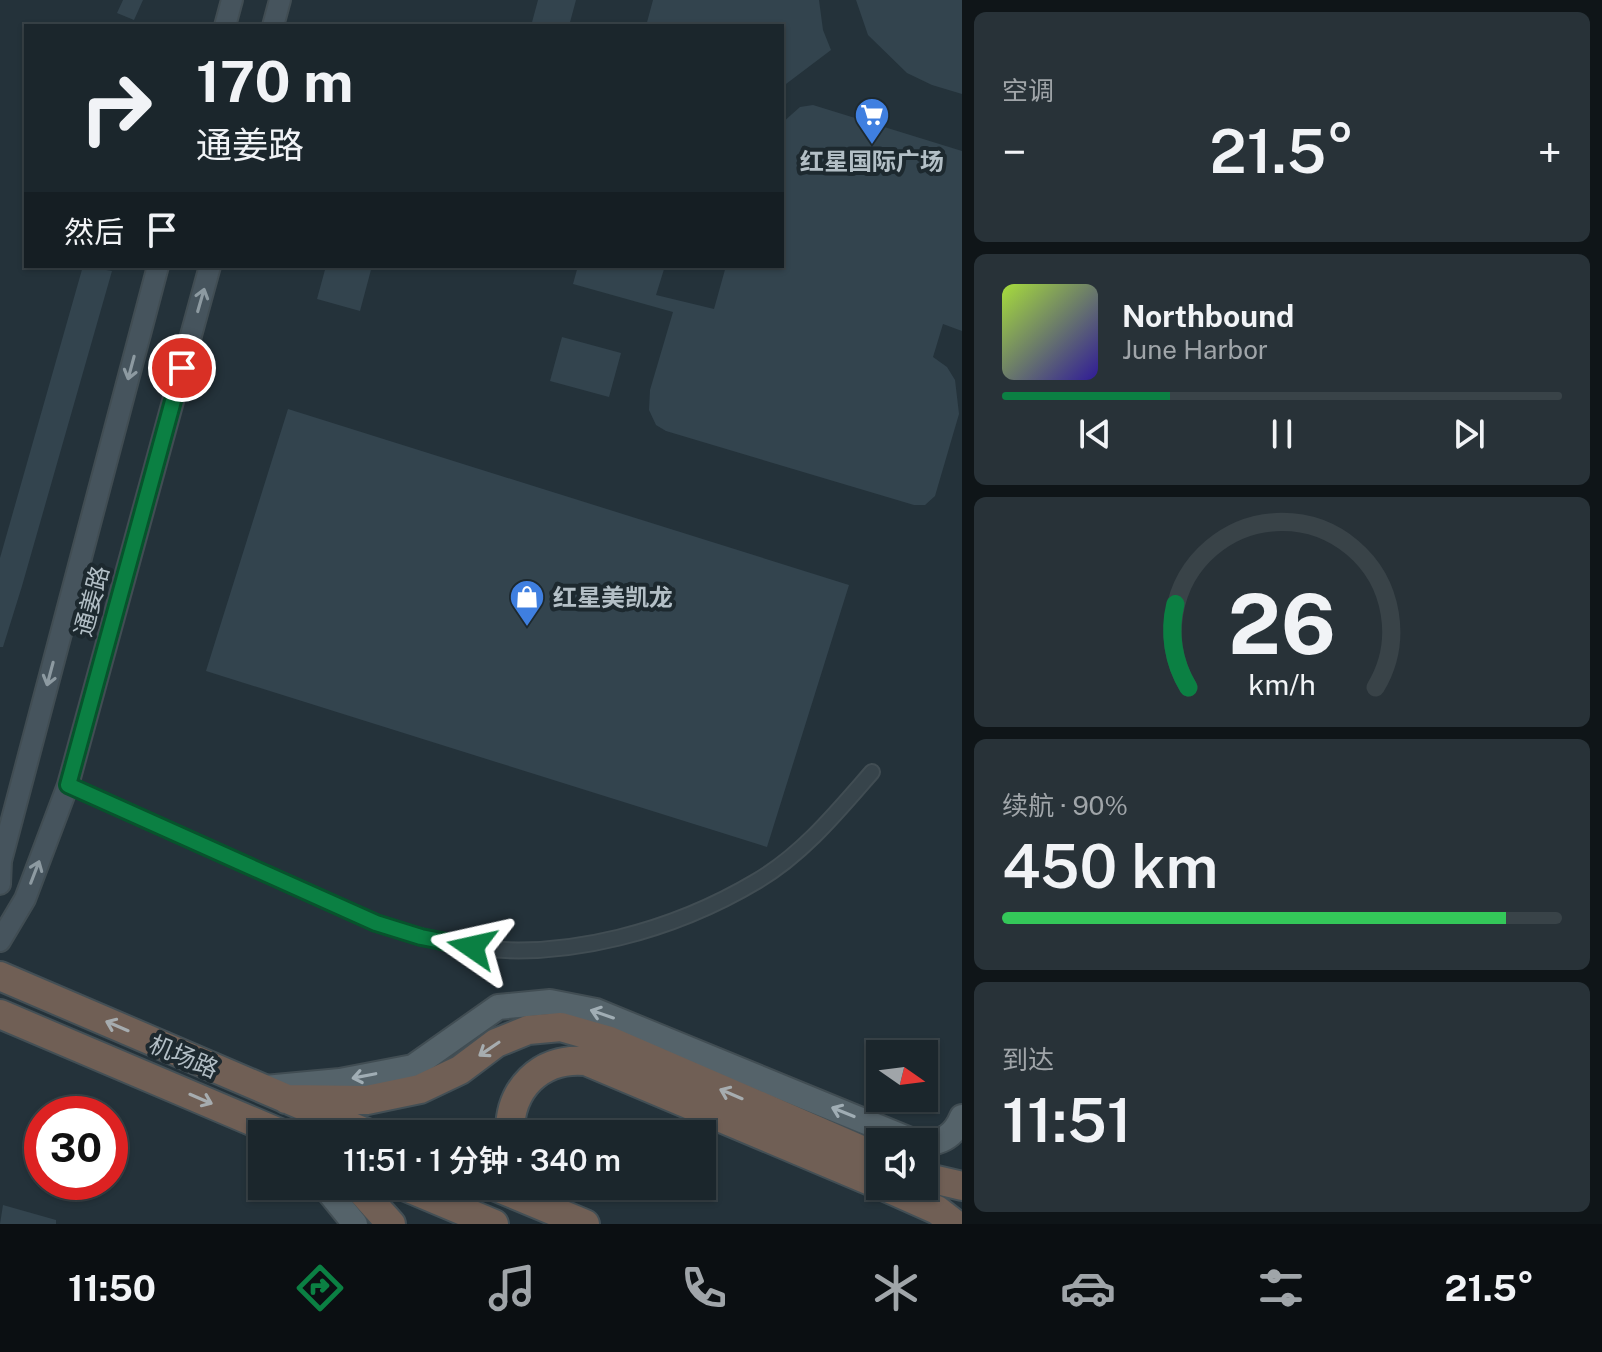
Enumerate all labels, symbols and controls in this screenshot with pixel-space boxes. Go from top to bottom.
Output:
text: 170 m [196,49,353,115]
icon: right [64,56,168,160]
text: 空调 [1002,75,1054,106]
supermarket icon: 红星国际广场 [853,96,891,146]
text: 21.5° [1210,116,1354,187]
text: 通姜路 [196,124,304,166]
text: − [1002,126,1026,178]
text: + [1538,126,1562,178]
place label: 红星国际广场 [800,147,944,175]
icon: arrive [140,208,184,252]
text: 然后 [64,214,124,250]
one-way arrow [194,287,209,313]
text: Northbound [1122,298,1294,334]
pin [148,334,216,402]
text: June Harbor [1122,334,1268,365]
icon: arrive [160,346,204,390]
one-way arrow [122,355,137,381]
icon: previous [1073,412,1117,456]
icon: pause [1260,412,1304,456]
icon: next [1447,412,1491,456]
street label: 通姜路 [68,563,114,639]
text: 26 [1228,575,1336,673]
shop icon: 红星美凯龙 [508,578,546,628]
place label: 红星美凯龙 [553,583,673,611]
one-way arrow [42,660,57,686]
text: km/h [1248,668,1316,701]
text: 续航 · 90% [1002,790,1128,821]
text: 450 km [1002,831,1219,902]
one-way arrow [29,860,43,885]
position arrow [430,905,514,989]
one-way arrow [590,1006,615,1021]
one-way arrow [105,1018,130,1033]
street label: 机场路 [145,1029,223,1083]
north arrow [866,1040,938,1112]
map controls [866,1040,938,1200]
one-way arrow [478,1041,501,1057]
text: 到达 [1002,1044,1054,1075]
one-way arrow [352,1070,377,1085]
one-way arrow [719,1085,744,1100]
text: 11:51 [1002,1085,1132,1156]
one-way arrow [188,1093,212,1108]
speed limit sign: 30 [24,1096,128,1200]
one-way arrow [831,1104,856,1119]
button: sound [866,1128,938,1200]
text: 11:51 · 1 分钟 · 340 m [343,1142,621,1178]
icon: directions [292,1260,348,1316]
icon: music [484,1260,540,1316]
icon: phone [676,1260,732,1316]
icon: climate [868,1260,924,1316]
icon: car [1060,1260,1116,1316]
icon: filters [1253,1260,1309,1316]
text: 11:50 [68,1267,156,1309]
text: 21.5° [1445,1267,1534,1309]

